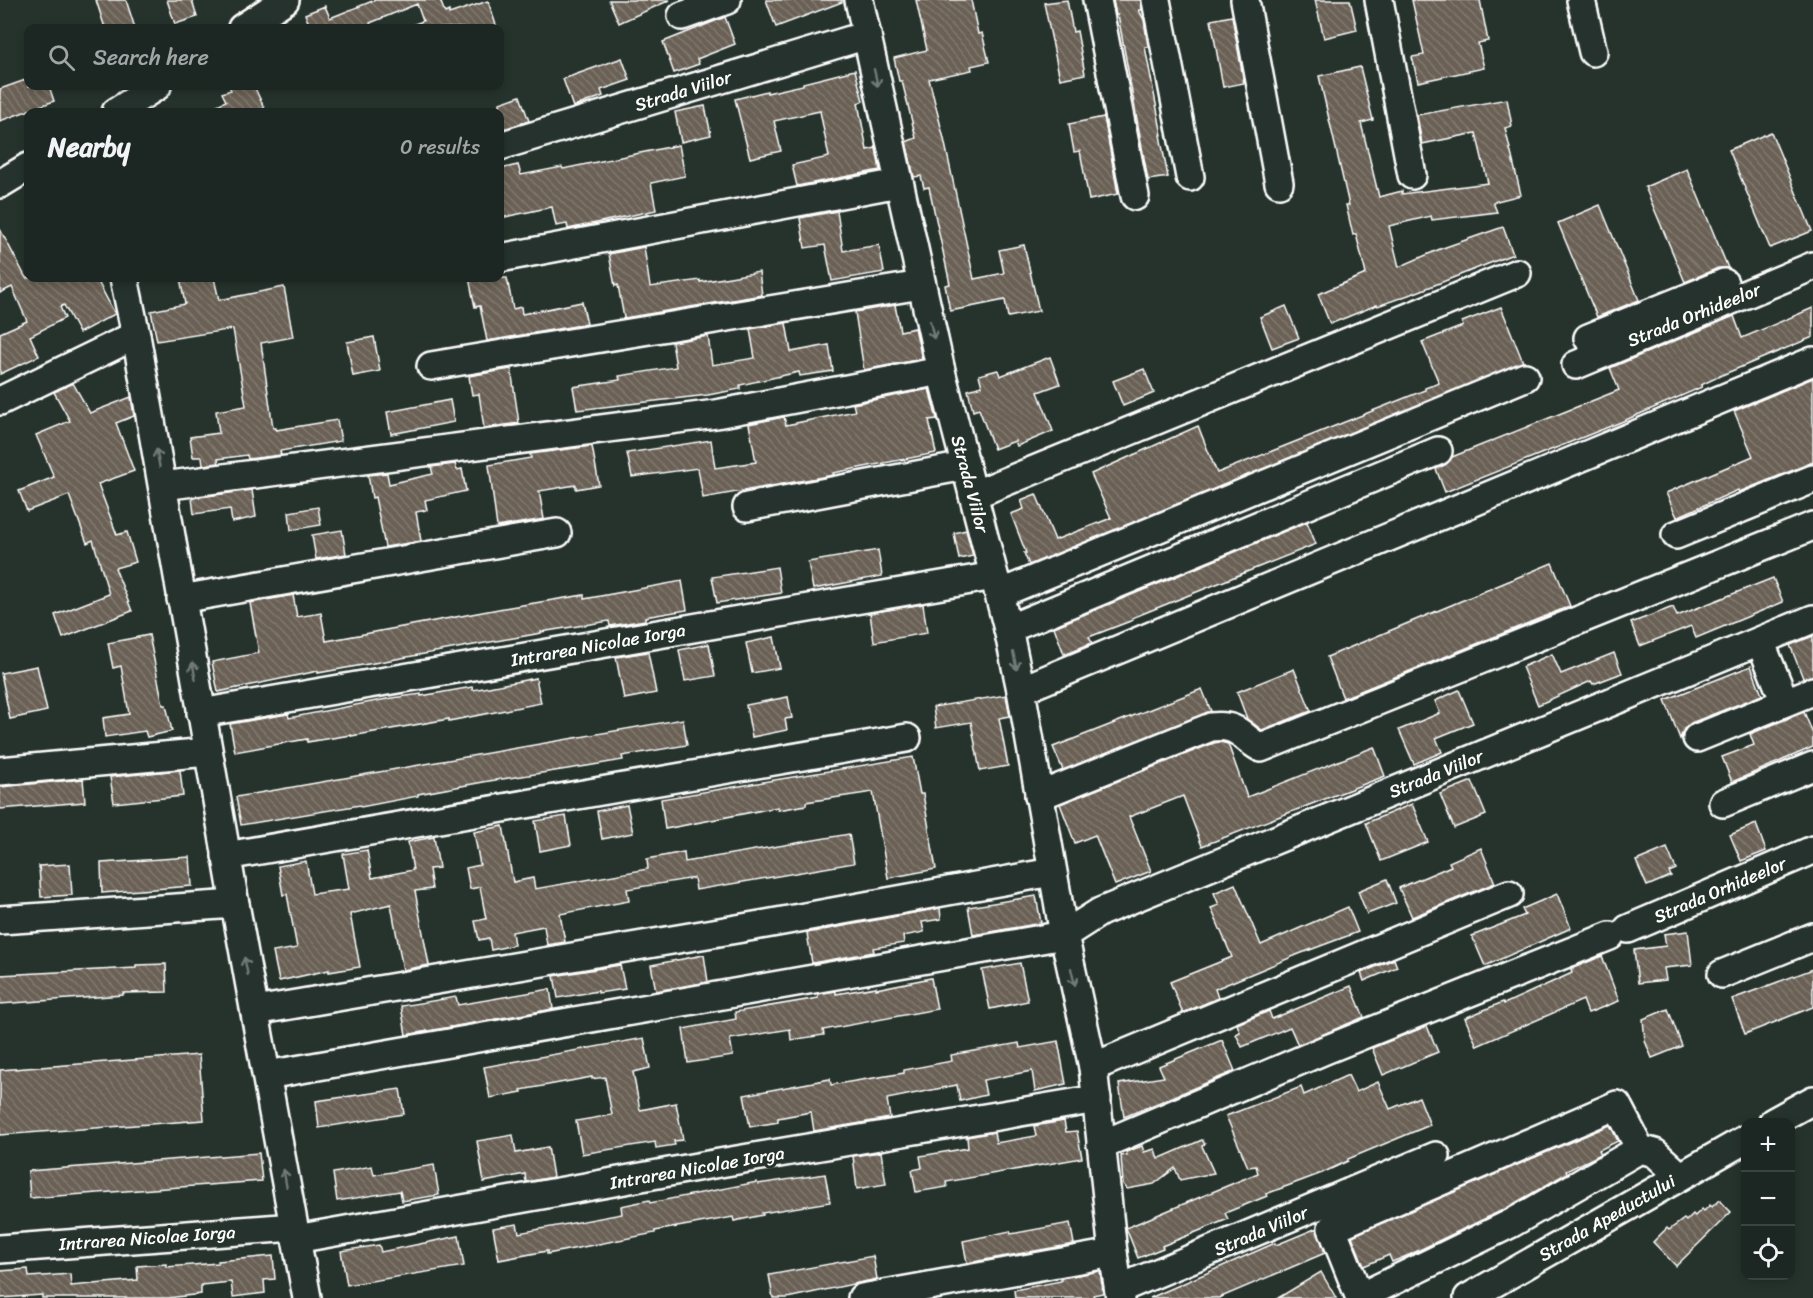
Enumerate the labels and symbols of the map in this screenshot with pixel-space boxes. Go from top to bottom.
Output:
street label: Strada Viilor [631,61,737,121]
one-way arrow [871,68,883,87]
street label: Strada Orhideelor [1622,273,1767,356]
one-way arrow [926,320,938,339]
street label: Strada Viilor [942,432,999,538]
one-way arrow [152,448,163,468]
street label: Intrarea Nicolae Iorga [507,614,688,676]
one-way arrow [1010,651,1021,670]
one-way arrow [188,661,199,681]
street label: Strada Viilor [1384,740,1490,808]
street label: Strada Orhideelor [1649,847,1793,932]
one-way arrow [240,957,251,976]
one-way arrow [1068,967,1079,986]
street label: Intrarea Nicolae Iorga [606,1137,787,1199]
street label: Strada Apeductului [1532,1165,1683,1270]
one-way arrow [279,1169,290,1189]
street label: Strada Viilor [1209,1196,1315,1265]
street label: Intrarea Nicolae Iorga [57,1216,236,1260]

